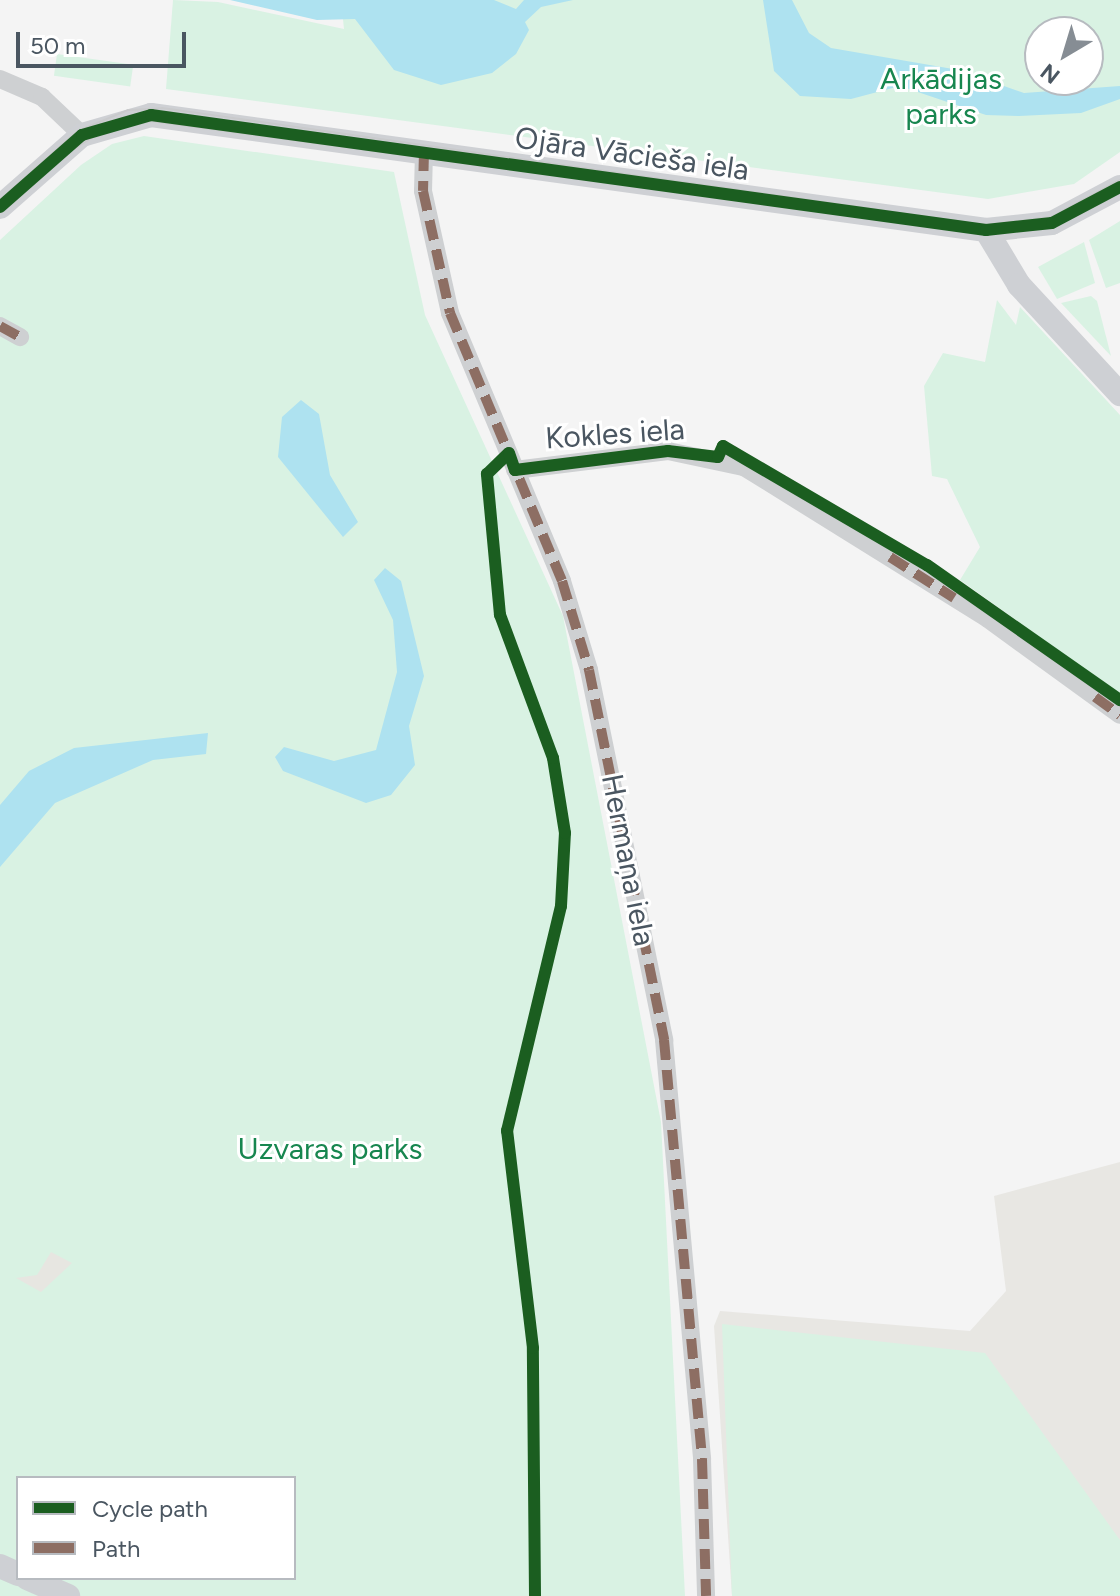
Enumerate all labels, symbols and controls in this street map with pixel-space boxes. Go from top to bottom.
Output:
scale bar [20,16,190,66]
north arrow [1024,16,1104,96]
text: 50 m [30,31,86,60]
text: N [1035,58,1065,90]
park label: Arkādijas parks [880,61,1002,132]
street label: Ojāra Vācieša iela [513,120,751,188]
street label: Kokles iela [544,411,686,457]
street label: Hermaņa iela [594,771,662,949]
park label: Uzvaras parks [237,1131,423,1167]
legend [16,1476,296,1580]
text: Cycle path [92,1494,208,1523]
text: Path [92,1534,140,1563]

